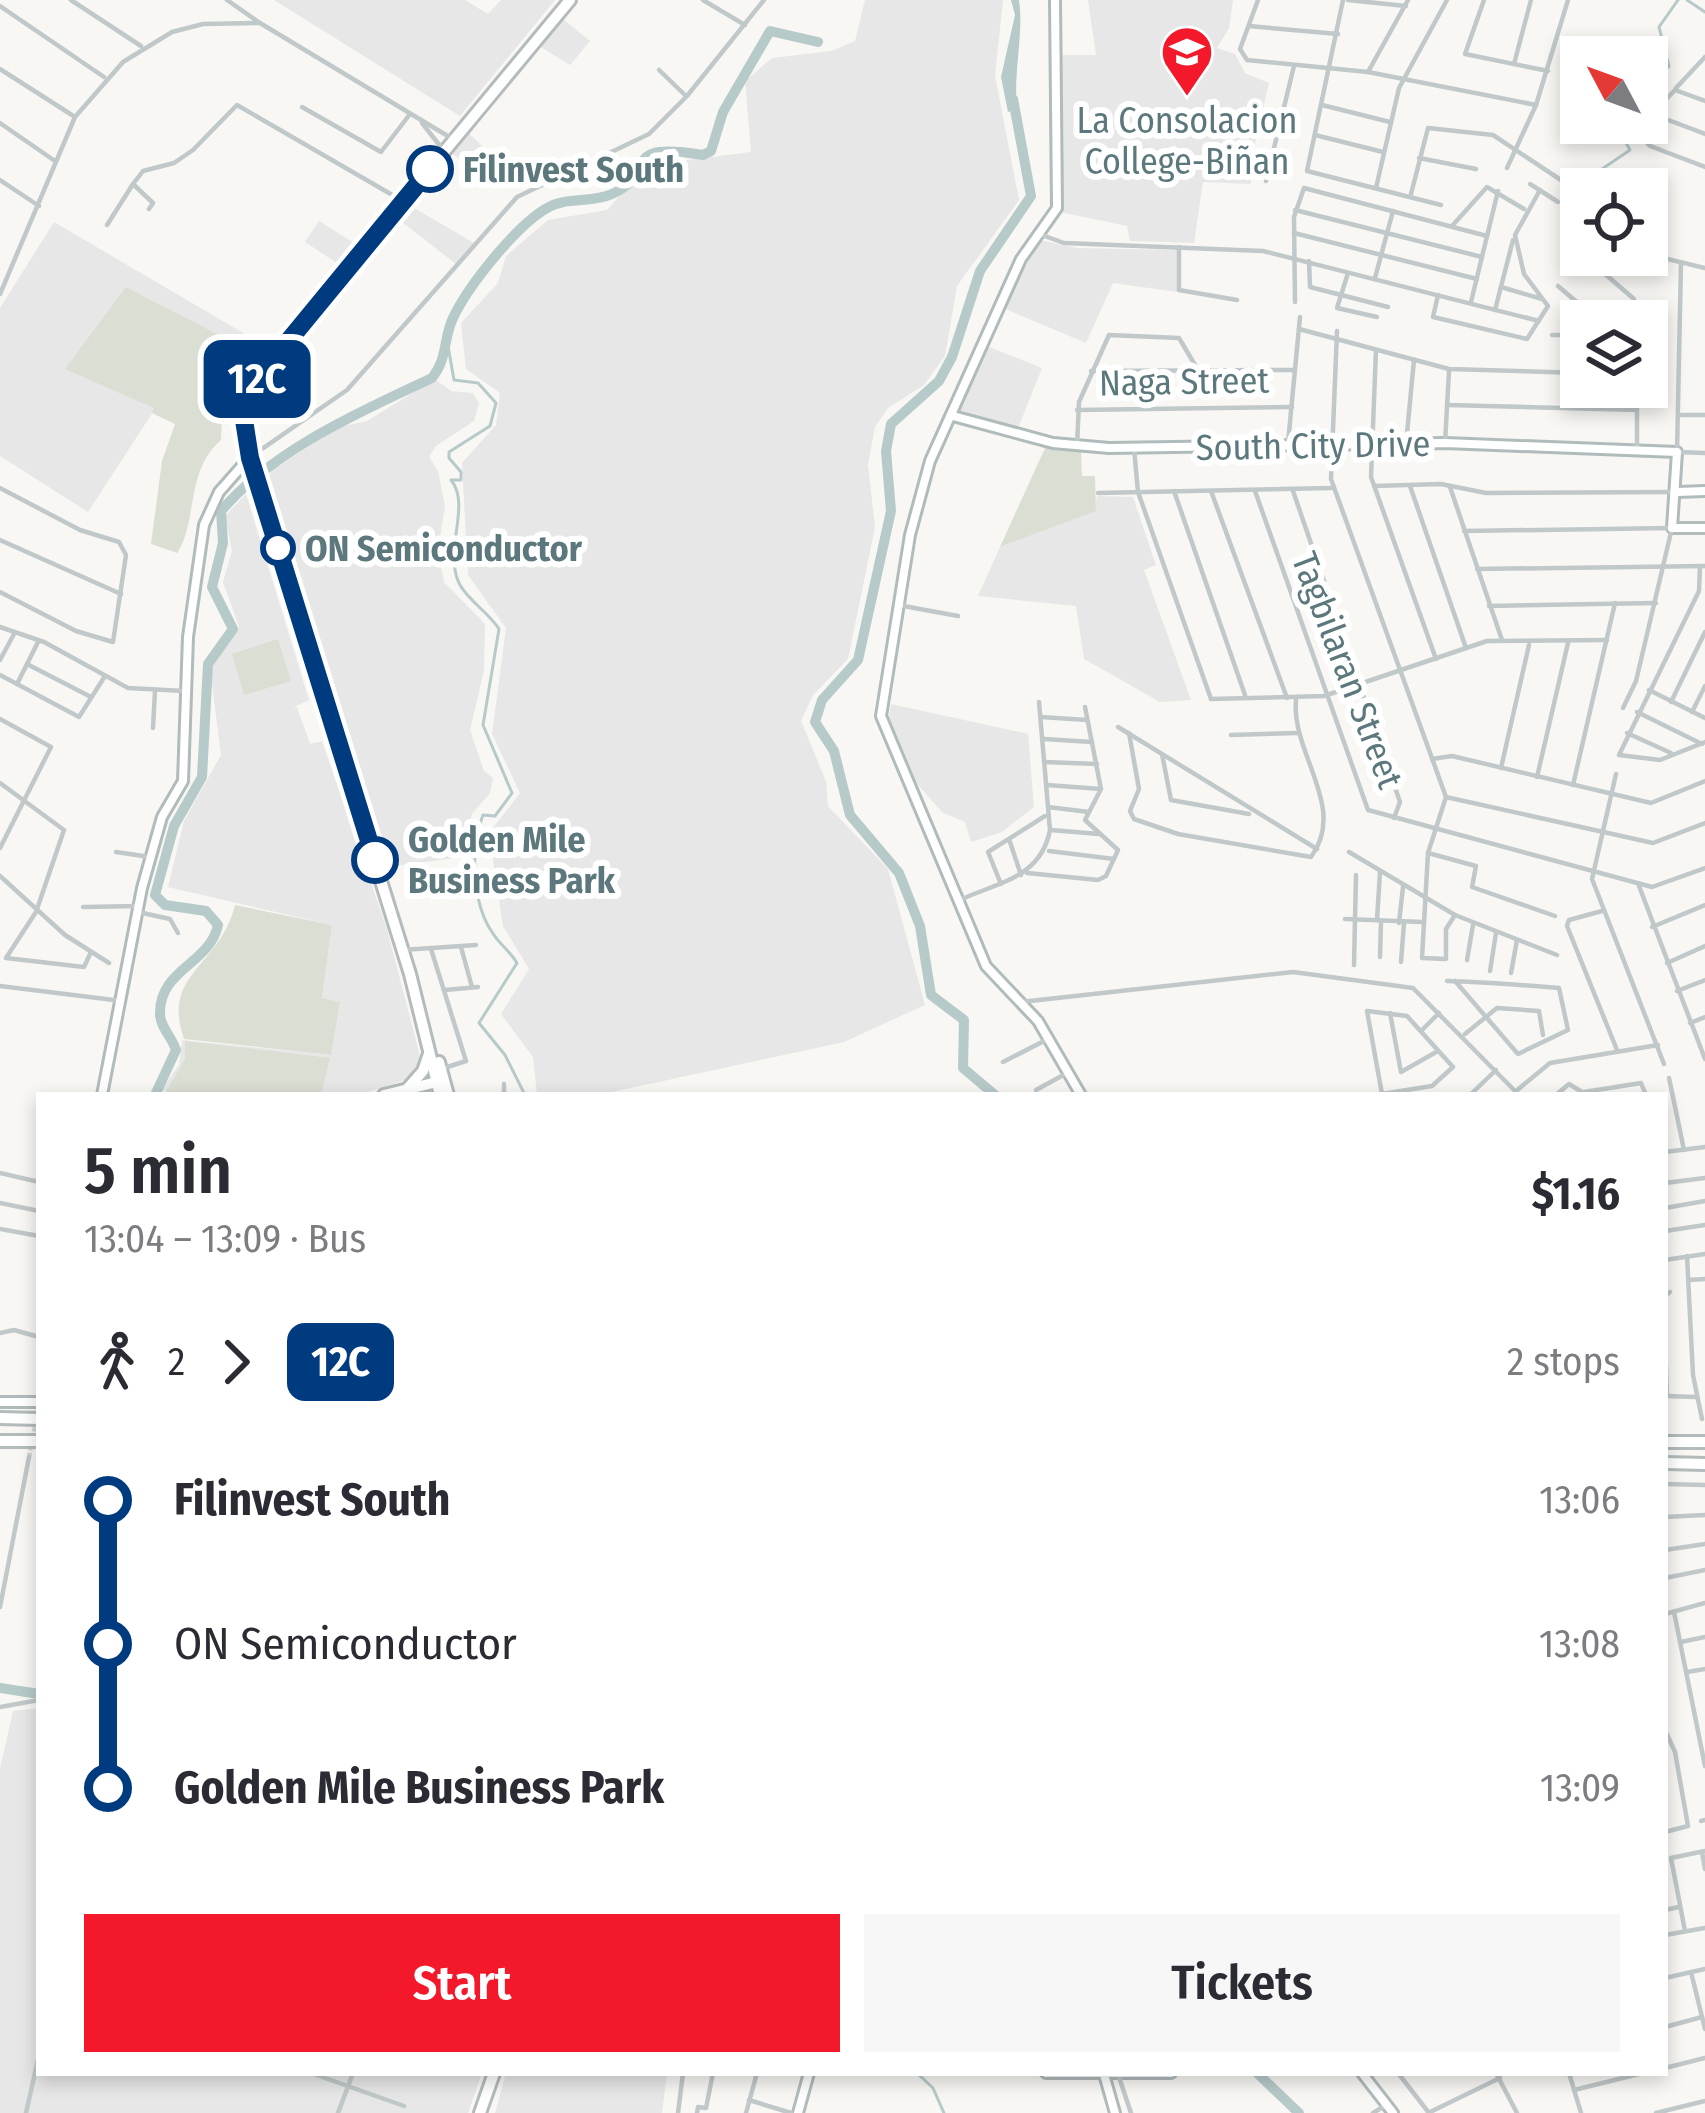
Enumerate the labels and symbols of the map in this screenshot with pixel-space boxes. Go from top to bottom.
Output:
school or university icon: La Consolacion College-Biñan [1159,24,1215,98]
north arrow [1560,36,1668,144]
place label: La Consolacion College-Biñan [1077,99,1297,184]
marker: Filinvest South [408,147,452,191]
place label: Filinvest South [463,148,684,192]
line badge: 12C [188,340,326,418]
street label: Naga Street [1099,359,1270,405]
street label: South City Drive [1195,422,1431,470]
place label: ON Semiconductor [305,527,583,571]
marker: ON Semiconductor [262,532,294,564]
street label: Tagbilaran Street [1282,546,1412,795]
place label: Golden Mile Business Park [408,818,616,903]
marker: Golden Mile Business Park [353,838,397,882]

